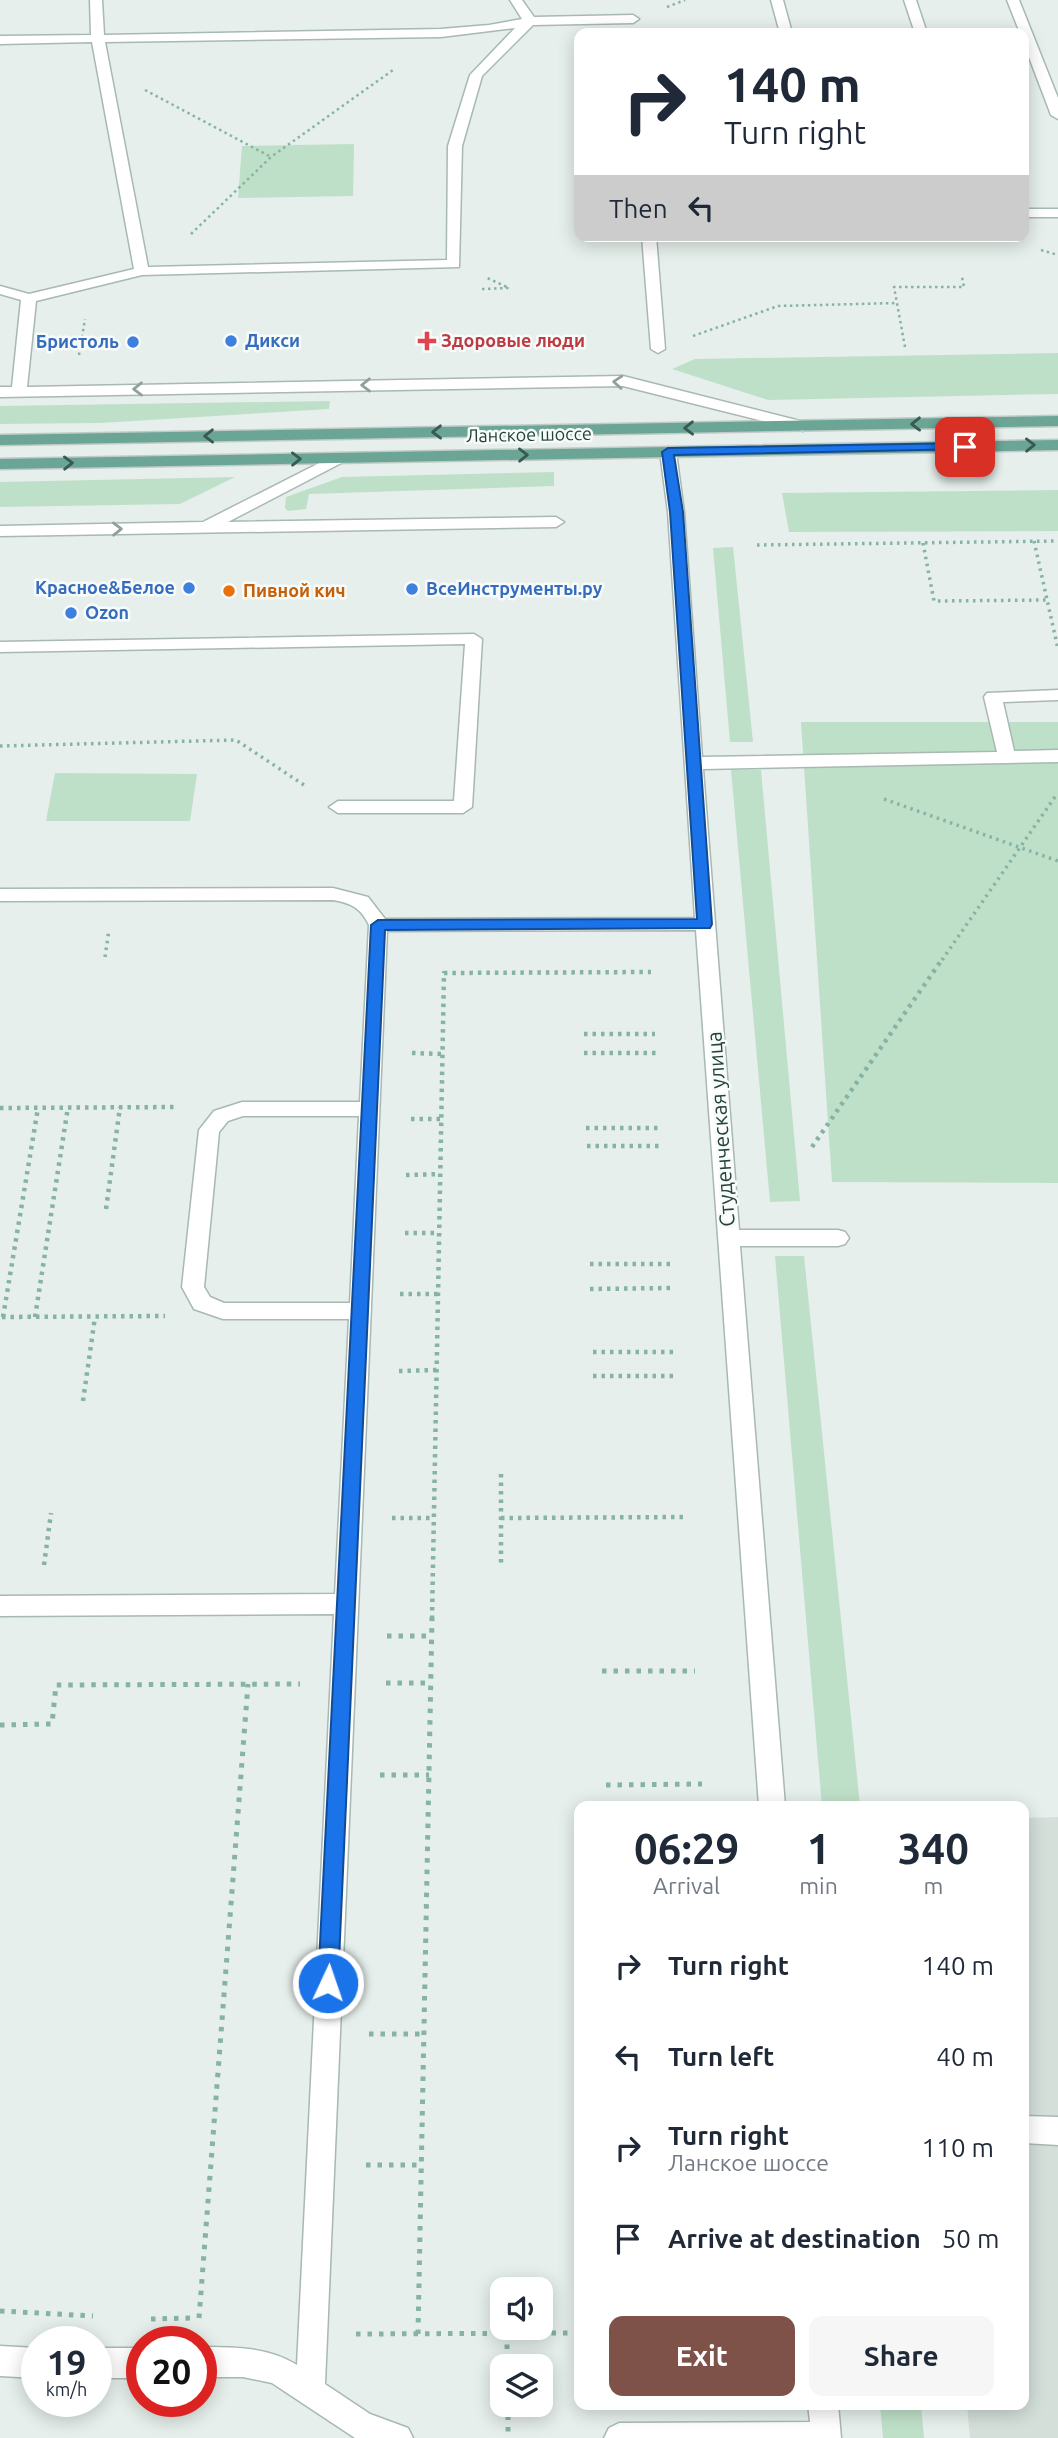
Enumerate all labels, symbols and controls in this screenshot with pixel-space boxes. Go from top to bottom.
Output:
icon: right [609,56,700,147]
text: 140 m [724,56,861,111]
text: Turn right [724,114,866,150]
icon: left [682,189,720,227]
text: Then [609,194,668,223]
place label: Дикси [245,330,300,350]
place label: Здоровые люди [441,330,585,350]
place label: Бристоль [36,331,119,351]
marker: Дикси [223,333,239,349]
marker: Здоровые люди [419,333,435,349]
marker: Бристоль [125,334,141,350]
one-way arrow [612,375,623,390]
one-way arrow [360,377,371,393]
one-way arrow [133,381,143,397]
one-way arrow [911,416,921,432]
pin [935,417,995,477]
one-way arrow [683,420,694,436]
street label: Ланское шоссе [466,423,592,445]
one-way arrow [431,424,442,440]
one-way arrow [204,428,214,444]
icon: arrive [946,428,984,466]
one-way arrow [1025,438,1036,453]
one-way arrow [518,447,529,462]
one-way arrow [291,451,301,467]
one-way arrow [63,455,74,471]
one-way arrow [112,521,123,536]
place label: Красное&Белое [35,577,175,597]
place label: ВсеИнструменты.ру [426,578,603,598]
marker: Красное&Белое [181,580,197,596]
place label: Пивной кич [243,580,346,600]
marker: ВсеИнструменты.ру [404,581,420,597]
marker: Пивной кич [221,583,237,599]
place label: Ozon [85,602,129,622]
marker: Ozon [63,605,79,621]
street label: Студенческая улица [701,1031,739,1228]
text: 06:29 [634,1825,739,1872]
text: 1 [807,1825,830,1872]
text: 340 [898,1825,969,1872]
text: Arrival [653,1873,720,1898]
text: min [799,1873,838,1898]
text: m [923,1873,943,1898]
position arrow [291,1946,365,2020]
icon: right [609,1947,647,1985]
text: Turn right [668,1951,789,1980]
text: 140 m [922,1951,994,1980]
icon: left [609,2038,647,2076]
text: Turn left [668,2042,774,2071]
text: 40 m [936,2042,994,2071]
text: Turn right [668,2121,789,2150]
icon: right [609,2129,647,2167]
text: 110 m [922,2133,994,2162]
text: Ланское шоссе [668,2150,829,2175]
icon: arrive [609,2220,647,2258]
text: Arrive at destination [668,2224,921,2253]
text: 50 m [942,2224,999,2253]
map controls [490,2277,553,2417]
button: sound [490,2277,553,2340]
button: Exit [609,2316,795,2396]
button: Share [809,2316,994,2396]
speed limit sign: 20 [126,2326,217,2417]
text: 19 [47,2342,86,2382]
button: layers [490,2354,553,2417]
text: km/h [46,2379,87,2399]

